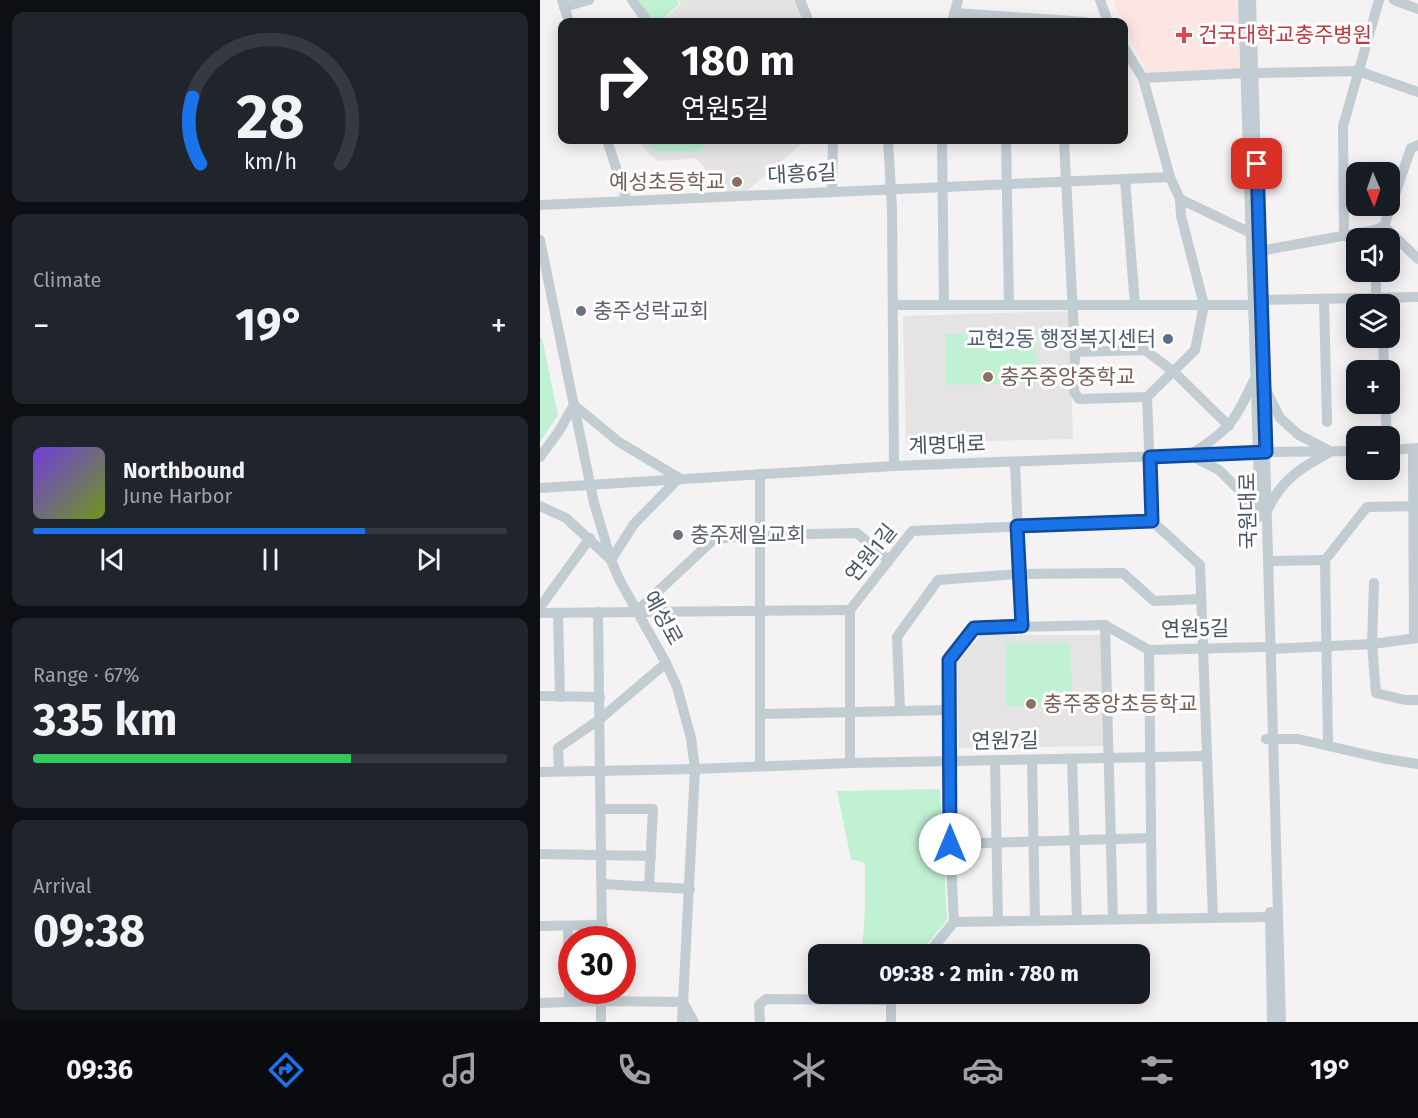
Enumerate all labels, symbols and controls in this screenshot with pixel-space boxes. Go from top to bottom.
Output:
place label: 건국대학교충주병원 [1198,22,1372,48]
marker: 건국대학교충주병원 [1175,26,1193,44]
text: 180 m [681,36,795,86]
icon: right [582,42,660,120]
text: 28 [236,80,304,155]
text: 연원5길 [681,93,769,125]
pin [1231,138,1282,189]
icon: arrive [1240,147,1273,180]
text: km/h [243,149,297,175]
street label: 대흥6길 [767,159,837,189]
north arrow [1346,162,1400,216]
map controls [1346,162,1400,480]
place label: 예성초등학교 [609,169,725,195]
marker: 예성초등학교 [730,175,744,189]
button: sound [1346,228,1400,282]
text: Climate [33,268,101,292]
button: layers [1346,294,1400,348]
text: 19° [235,298,305,352]
place label: 충주성락교회 [593,298,709,324]
marker: 충주성락교회 [574,304,588,318]
text: − [33,306,50,346]
text: + [491,306,507,346]
place label: 교현2동 행정복지센터 [966,326,1156,352]
marker: 교현2동 행정복지센터 [1161,332,1175,346]
button: + [1346,360,1400,414]
place label: 충주중앙중학교 [1000,364,1135,390]
marker: 충주중앙중학교 [981,370,995,384]
button: − [1346,426,1400,480]
street label: 계명대로 [908,431,986,459]
text: Northbound [123,457,245,484]
street label: 국원대로 [1234,472,1262,550]
text: June Harbor [123,484,232,508]
street label: 연원1길 [840,519,902,587]
place label: 충주제일교회 [690,522,806,548]
marker: 충주제일교회 [671,528,685,542]
icon: previous [96,543,129,576]
icon: pause [254,543,287,576]
icon: next [412,543,445,576]
street label: 예성로 [638,586,688,650]
street label: 연원5길 [1161,615,1229,643]
text: Range · 67% [33,663,140,687]
place label: 충주중앙초등학교 [1043,691,1198,717]
text: 335 km [33,693,177,747]
marker: 충주중앙초등학교 [1024,697,1038,711]
street label: 연원7길 [971,727,1039,755]
position arrow [918,812,982,876]
text: Arrival [33,874,92,898]
text: 09:38 [33,904,145,958]
speed limit sign: 30 [558,926,636,1004]
text: 09:38 · 2 min · 780 m [879,960,1079,987]
icon: directions [265,1049,307,1091]
icon: music [439,1049,481,1091]
icon: phone [613,1049,655,1091]
icon: climate [788,1049,830,1091]
icon: car [962,1049,1004,1091]
icon: filters [1136,1049,1178,1091]
text: 09:36 [66,1054,133,1086]
text: 19° [1310,1054,1352,1086]

